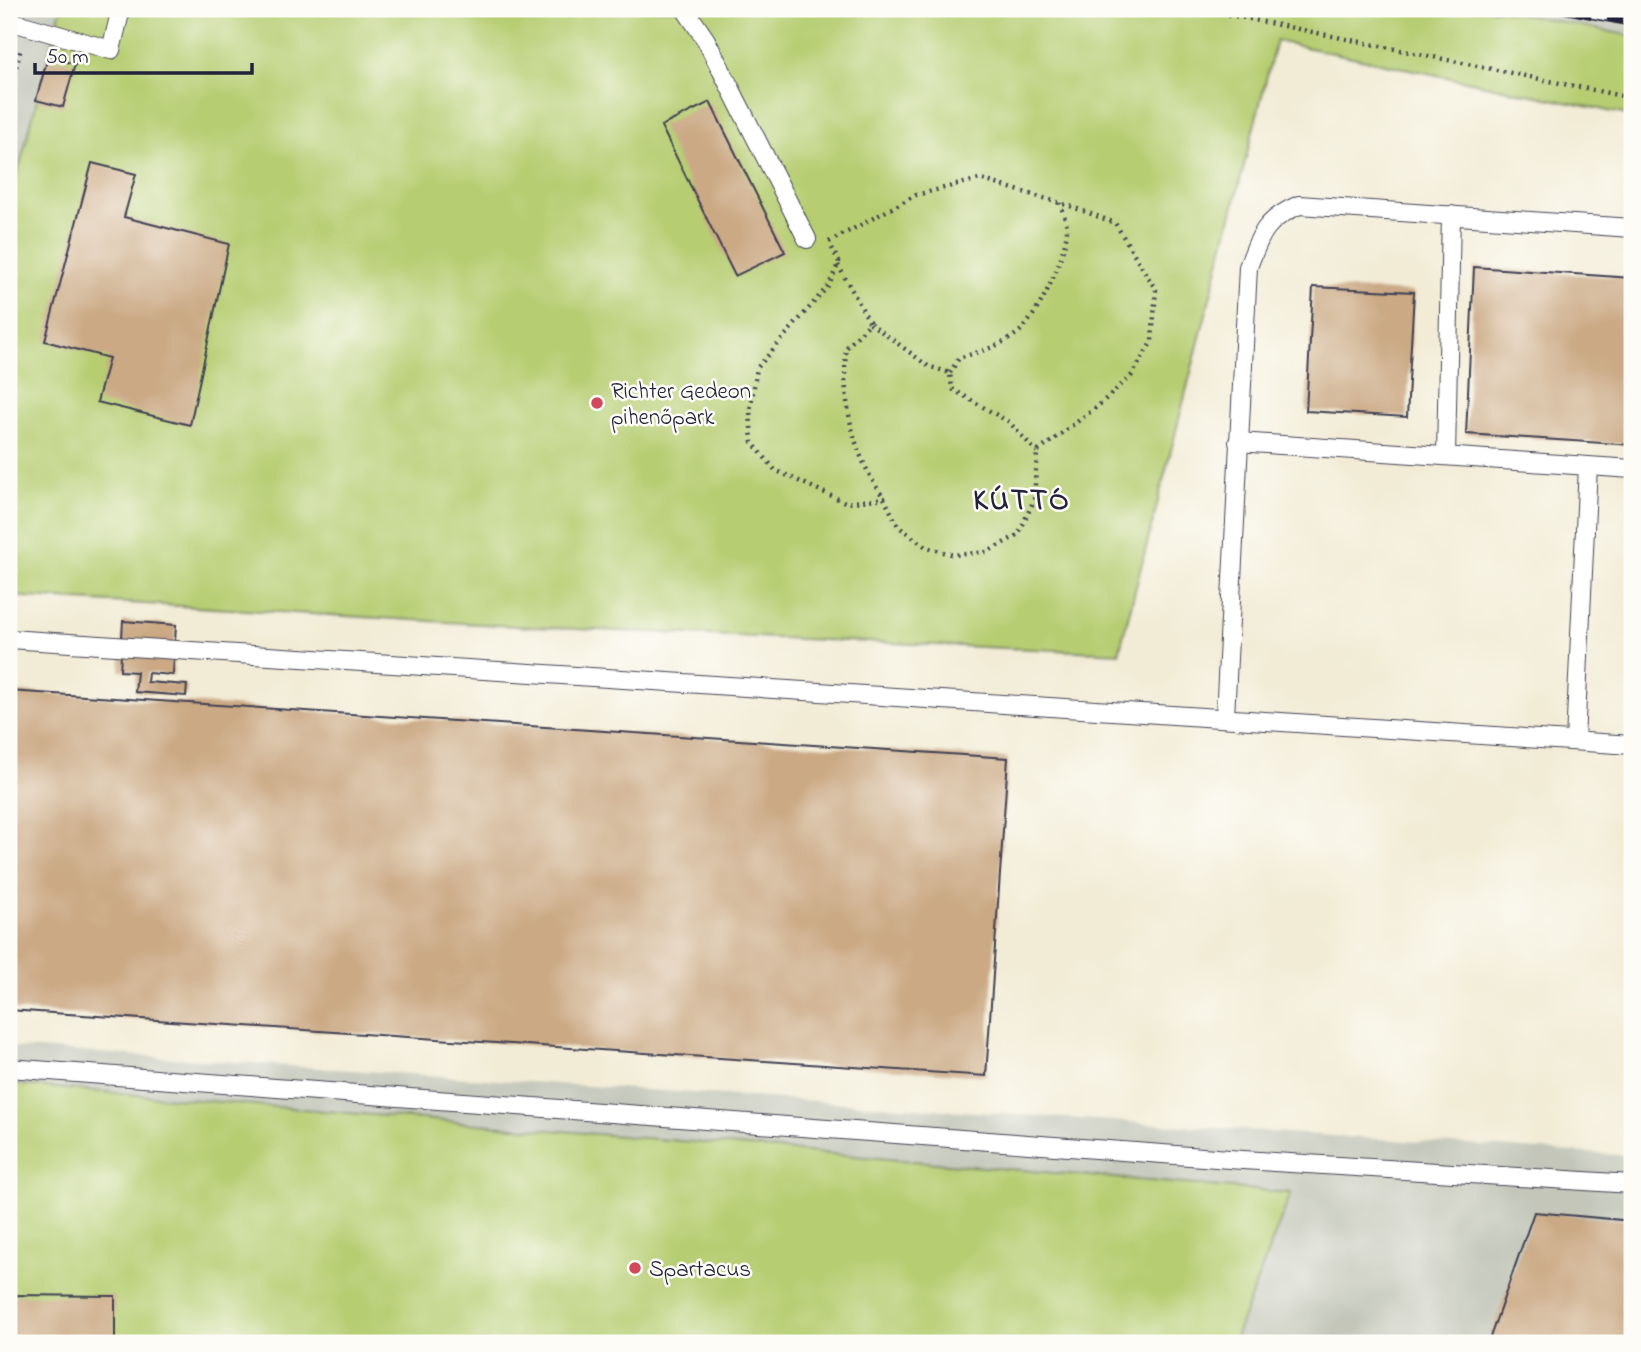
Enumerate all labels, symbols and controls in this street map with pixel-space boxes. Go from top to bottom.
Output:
scale bar [35,32,252,76]
text: 50 m [46,43,89,73]
place label: Richter Gedeon pihenőpark [611,376,751,435]
marker: Richter Gedeon pihenőpark [589,395,605,411]
district label: KÚTTÓ [973,480,1071,524]
place label: Spartacus [649,1254,751,1287]
marker: Spartacus [627,1260,643,1276]

